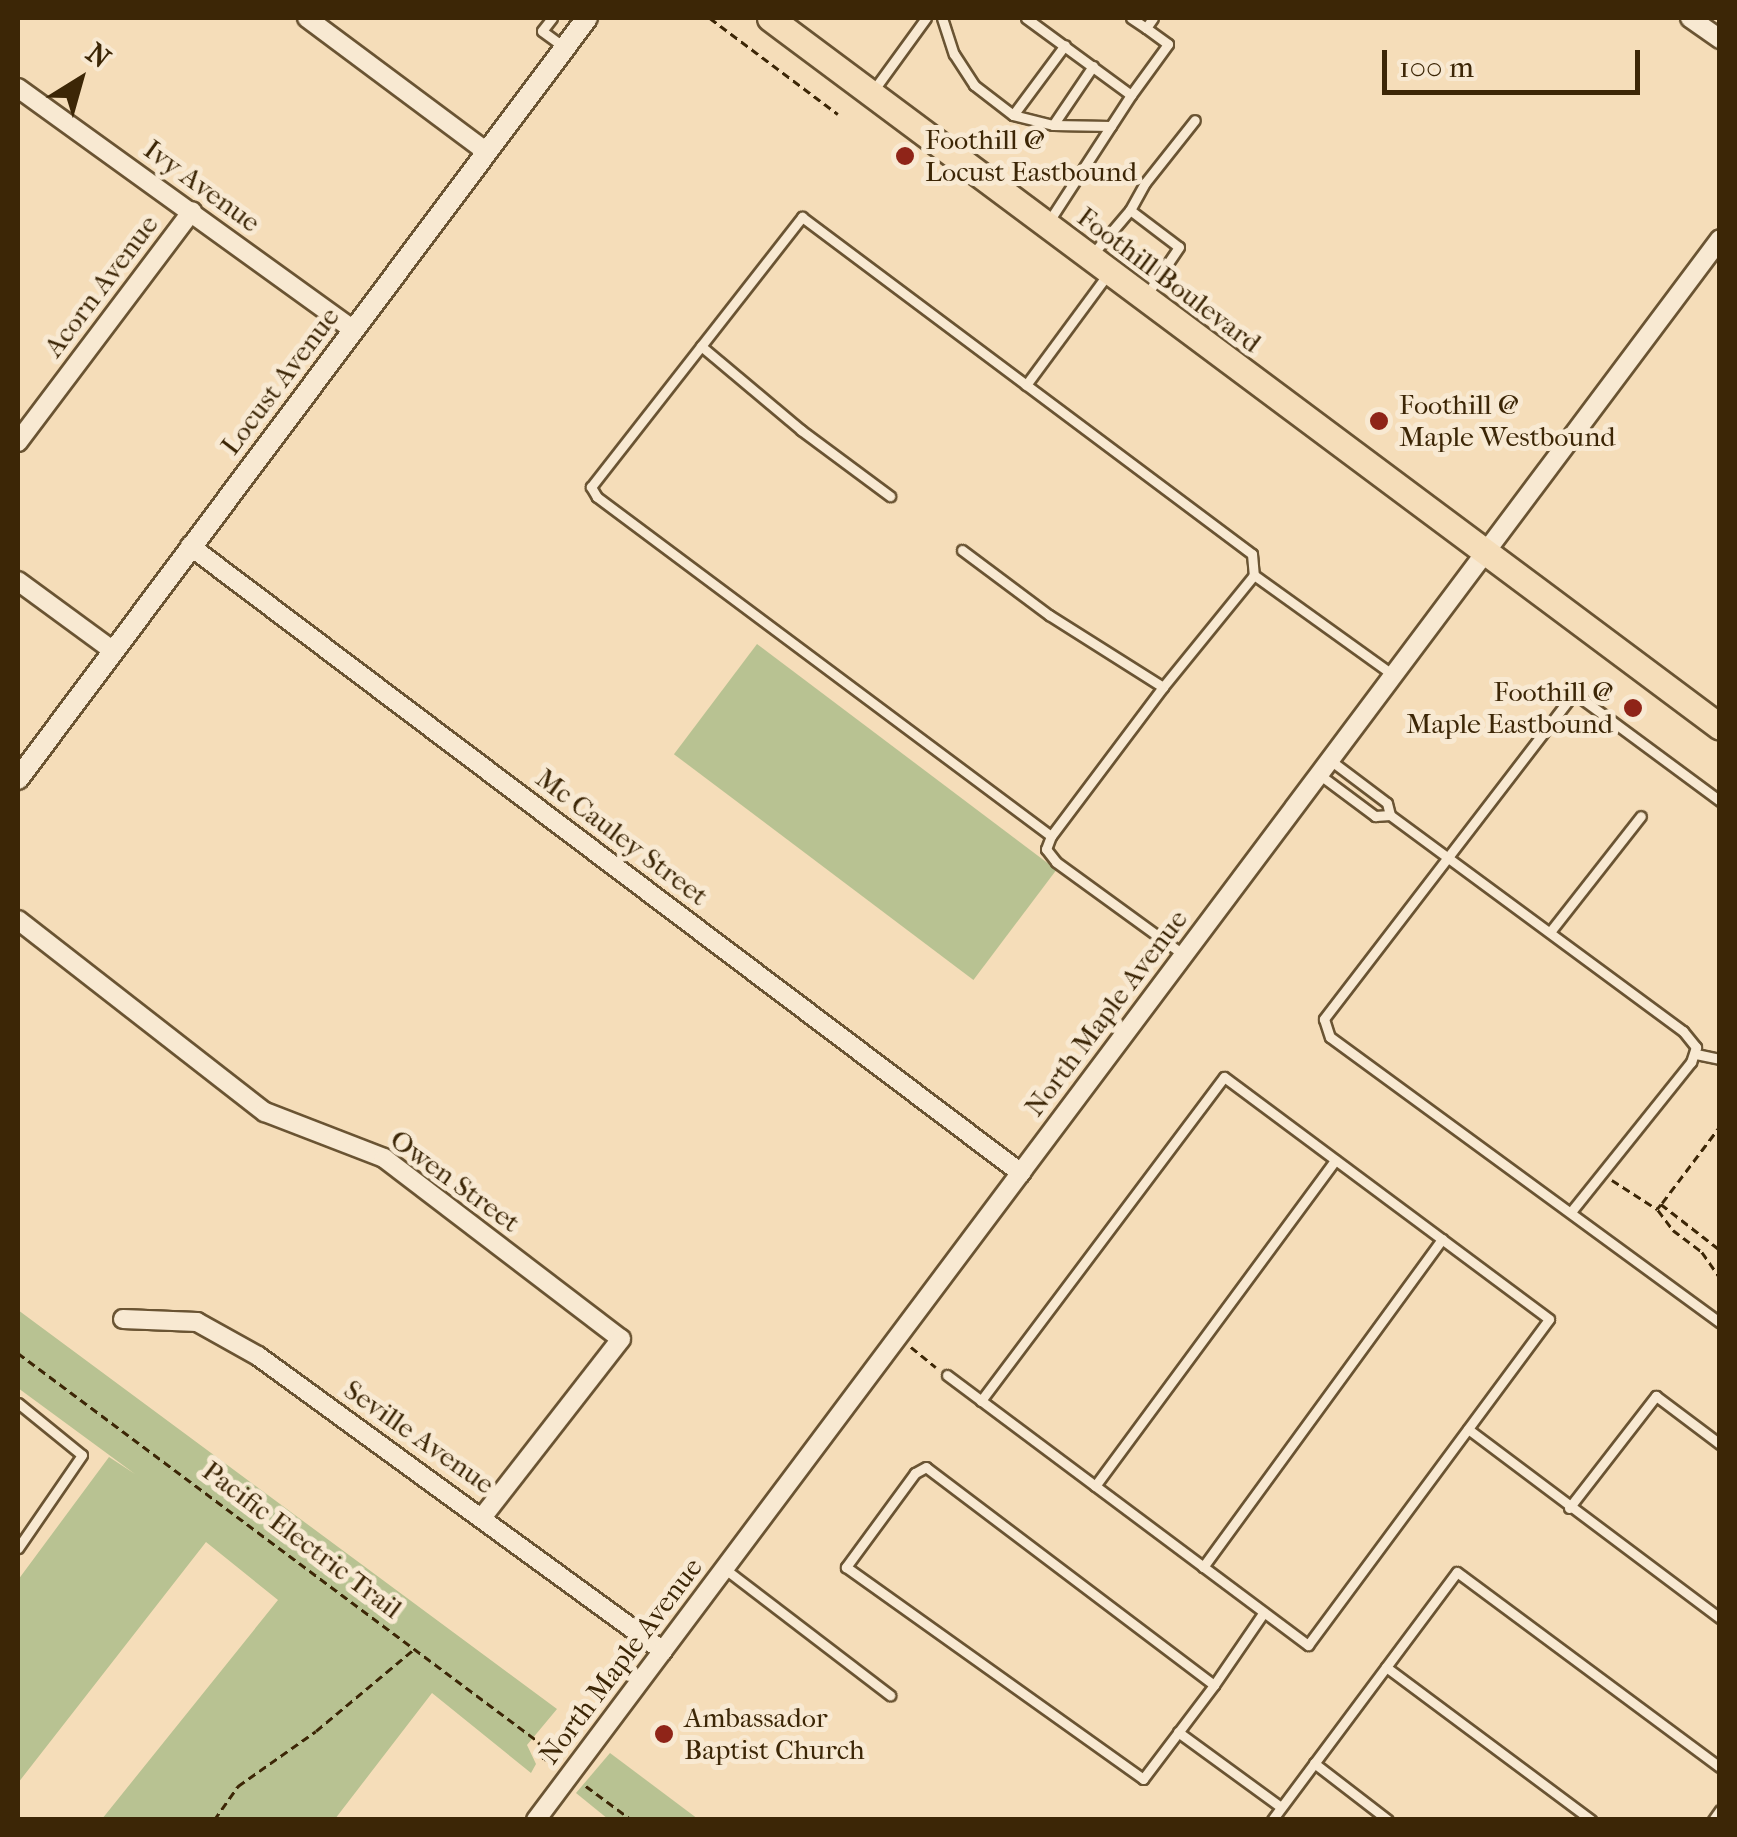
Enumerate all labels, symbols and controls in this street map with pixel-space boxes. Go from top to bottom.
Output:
north arrow [30,30,130,130]
scale bar [1387,30,1644,92]
text: N [80,36,117,75]
text: 100 m [1399,50,1474,85]
place label: Foothill @ Locust Eastbound [925,123,1137,189]
street label: Ivy Avenue [137,133,267,239]
marker: Foothill @ Locust Eastbound [894,145,916,167]
street label: Foothill Boulevard [1071,200,1267,360]
street label: Acorn Avenue [37,208,165,364]
street label: Locust Avenue [214,301,346,461]
place label: Foothill @ Maple Westbound [1399,388,1616,454]
marker: Foothill @ Maple Westbound [1368,410,1390,432]
place label: Foothill @ Maple Eastbound [1406,675,1613,741]
marker: Foothill @ Maple Eastbound [1622,697,1644,719]
street label: Mc Cauley Street [529,761,715,913]
street label: North Maple Avenue [1017,903,1195,1123]
street label: Owen Street [383,1123,527,1239]
street label: Seville Avenue [337,1373,501,1501]
street label: Pacific Electric Trail [196,1454,408,1626]
street label: North Maple Avenue [532,1551,710,1771]
place label: Ambassador Baptist Church [684,1701,865,1767]
marker: Ambassador Baptist Church [653,1723,675,1745]

